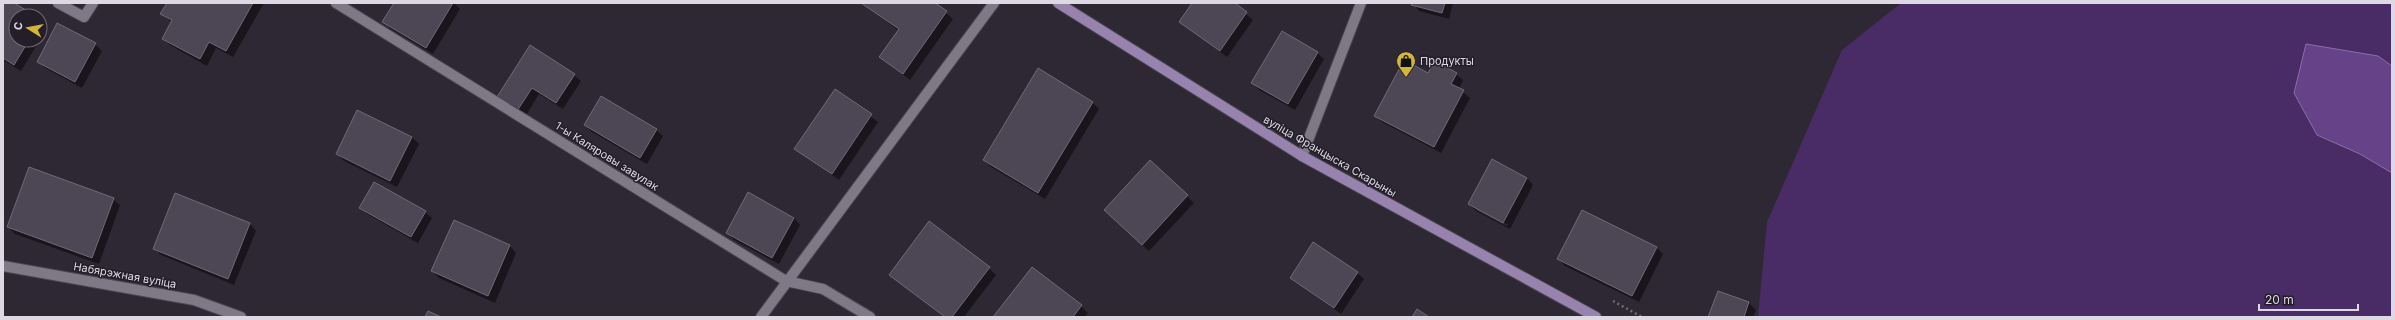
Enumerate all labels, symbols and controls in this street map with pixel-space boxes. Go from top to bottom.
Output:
north arrow [8,8,48,48]
text: С [11,21,26,31]
shop icon: Продукты [1395,50,1417,78]
place label: Продукты [1420,54,1474,68]
street label: вуліца Францыска Скарыны [1261,112,1399,200]
street label: 1-ы Каляровы завулак [553,118,661,194]
street label: Набярэжная вуліца [73,259,177,291]
scale bar [2259,286,2358,312]
text: 20 m [2265,292,2294,307]

